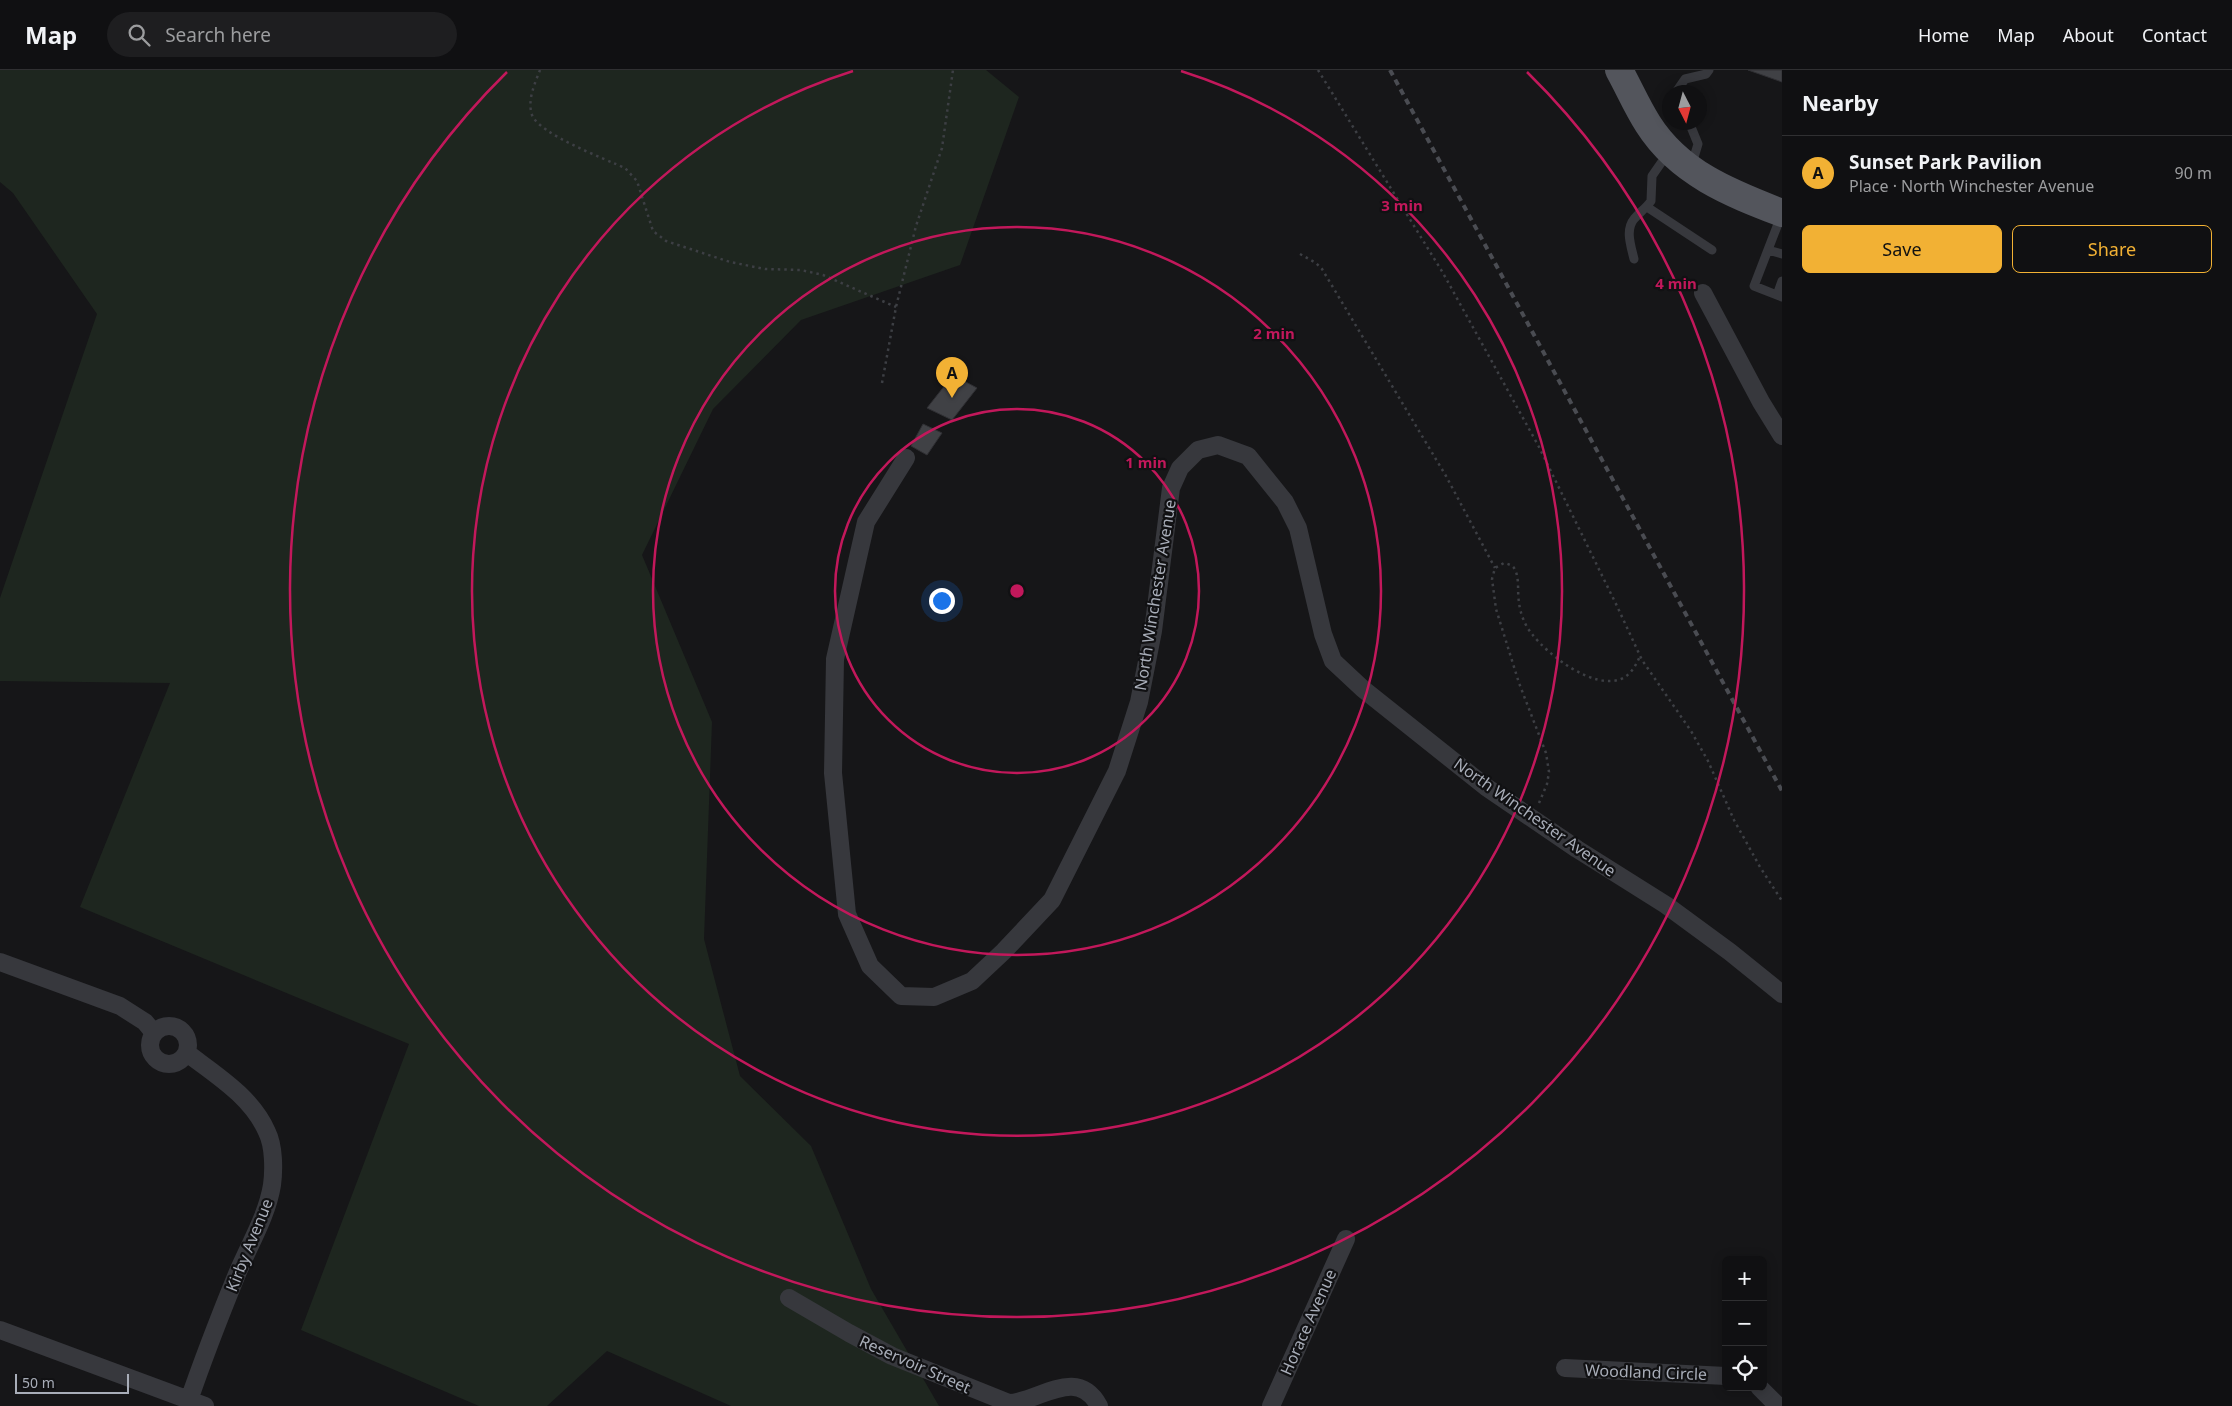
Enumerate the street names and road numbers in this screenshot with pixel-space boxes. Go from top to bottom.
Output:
street label: North Winchester Avenue [1129,498,1181,692]
street label: North Winchester Avenue [1450,753,1620,881]
street label: Kirby Avenue [220,1195,278,1295]
street label: Horace Avenue [1275,1266,1341,1378]
street label: Reservoir Street [856,1330,974,1398]
street label: Woodland Circle [1585,1359,1707,1385]

